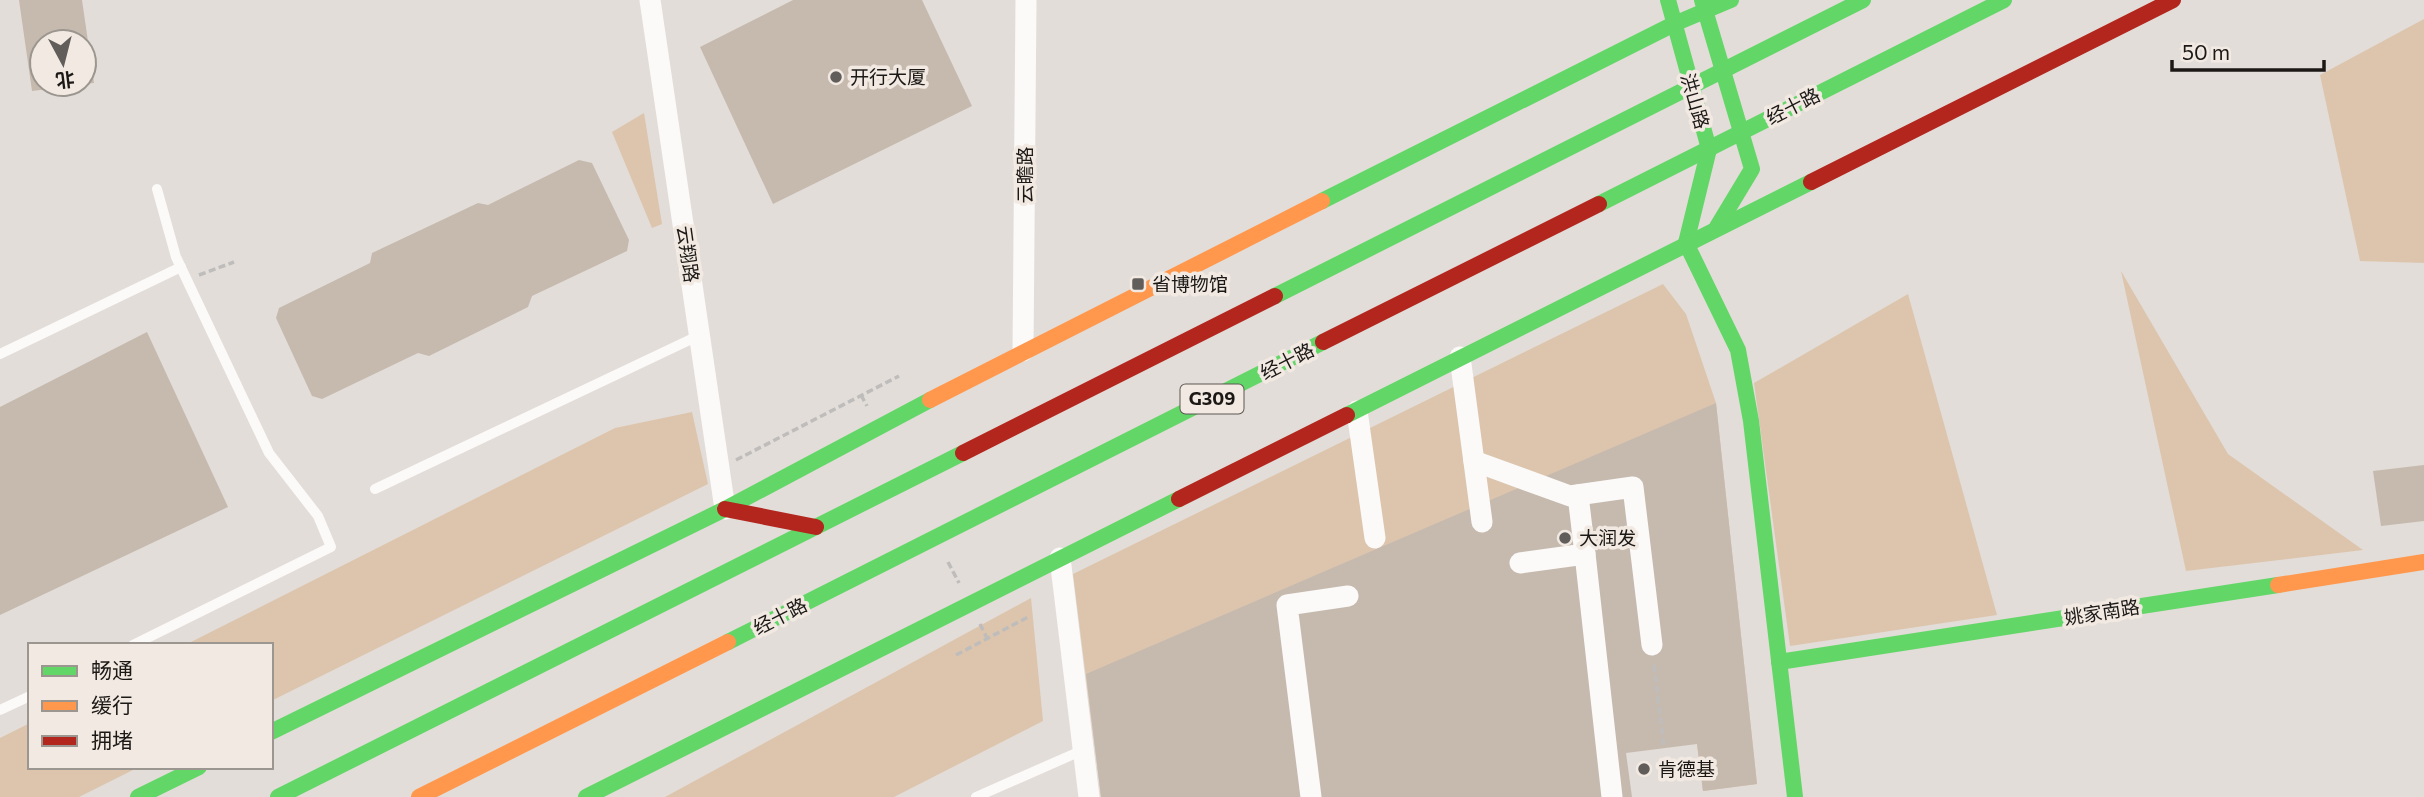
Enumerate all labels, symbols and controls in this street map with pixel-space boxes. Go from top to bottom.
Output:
north arrow [28,28,98,98]
scale bar [2172,28,2324,72]
text: 50 m [2182,39,2230,64]
place label: 开行大厦 [850,65,926,88]
text: 北 [54,68,76,93]
marker: 开行大厦 [828,69,844,85]
street label: 洪山路 [1677,70,1714,131]
street label: 经十路 [1762,82,1823,129]
street label: 云瞻路 [1013,146,1036,204]
street label: 云翔路 [673,224,704,284]
place label: 省博物馆 [1152,272,1228,295]
marker: 省博物馆 [1130,276,1146,292]
street label: 经十路 [1256,337,1317,384]
road number: G309 [1180,384,1244,414]
place label: 大润发 [1579,526,1636,549]
marker: 大润发 [1557,530,1573,546]
street label: 经十路 [749,592,810,639]
street label: 姚家南路 [2063,594,2141,629]
legend [28,643,273,769]
text: 畅通 [91,657,133,682]
text: 缓行 [91,692,133,717]
text: 拥堵 [91,727,133,752]
place label: 肯德基 [1658,757,1715,780]
marker: 肯德基 [1636,761,1652,777]

